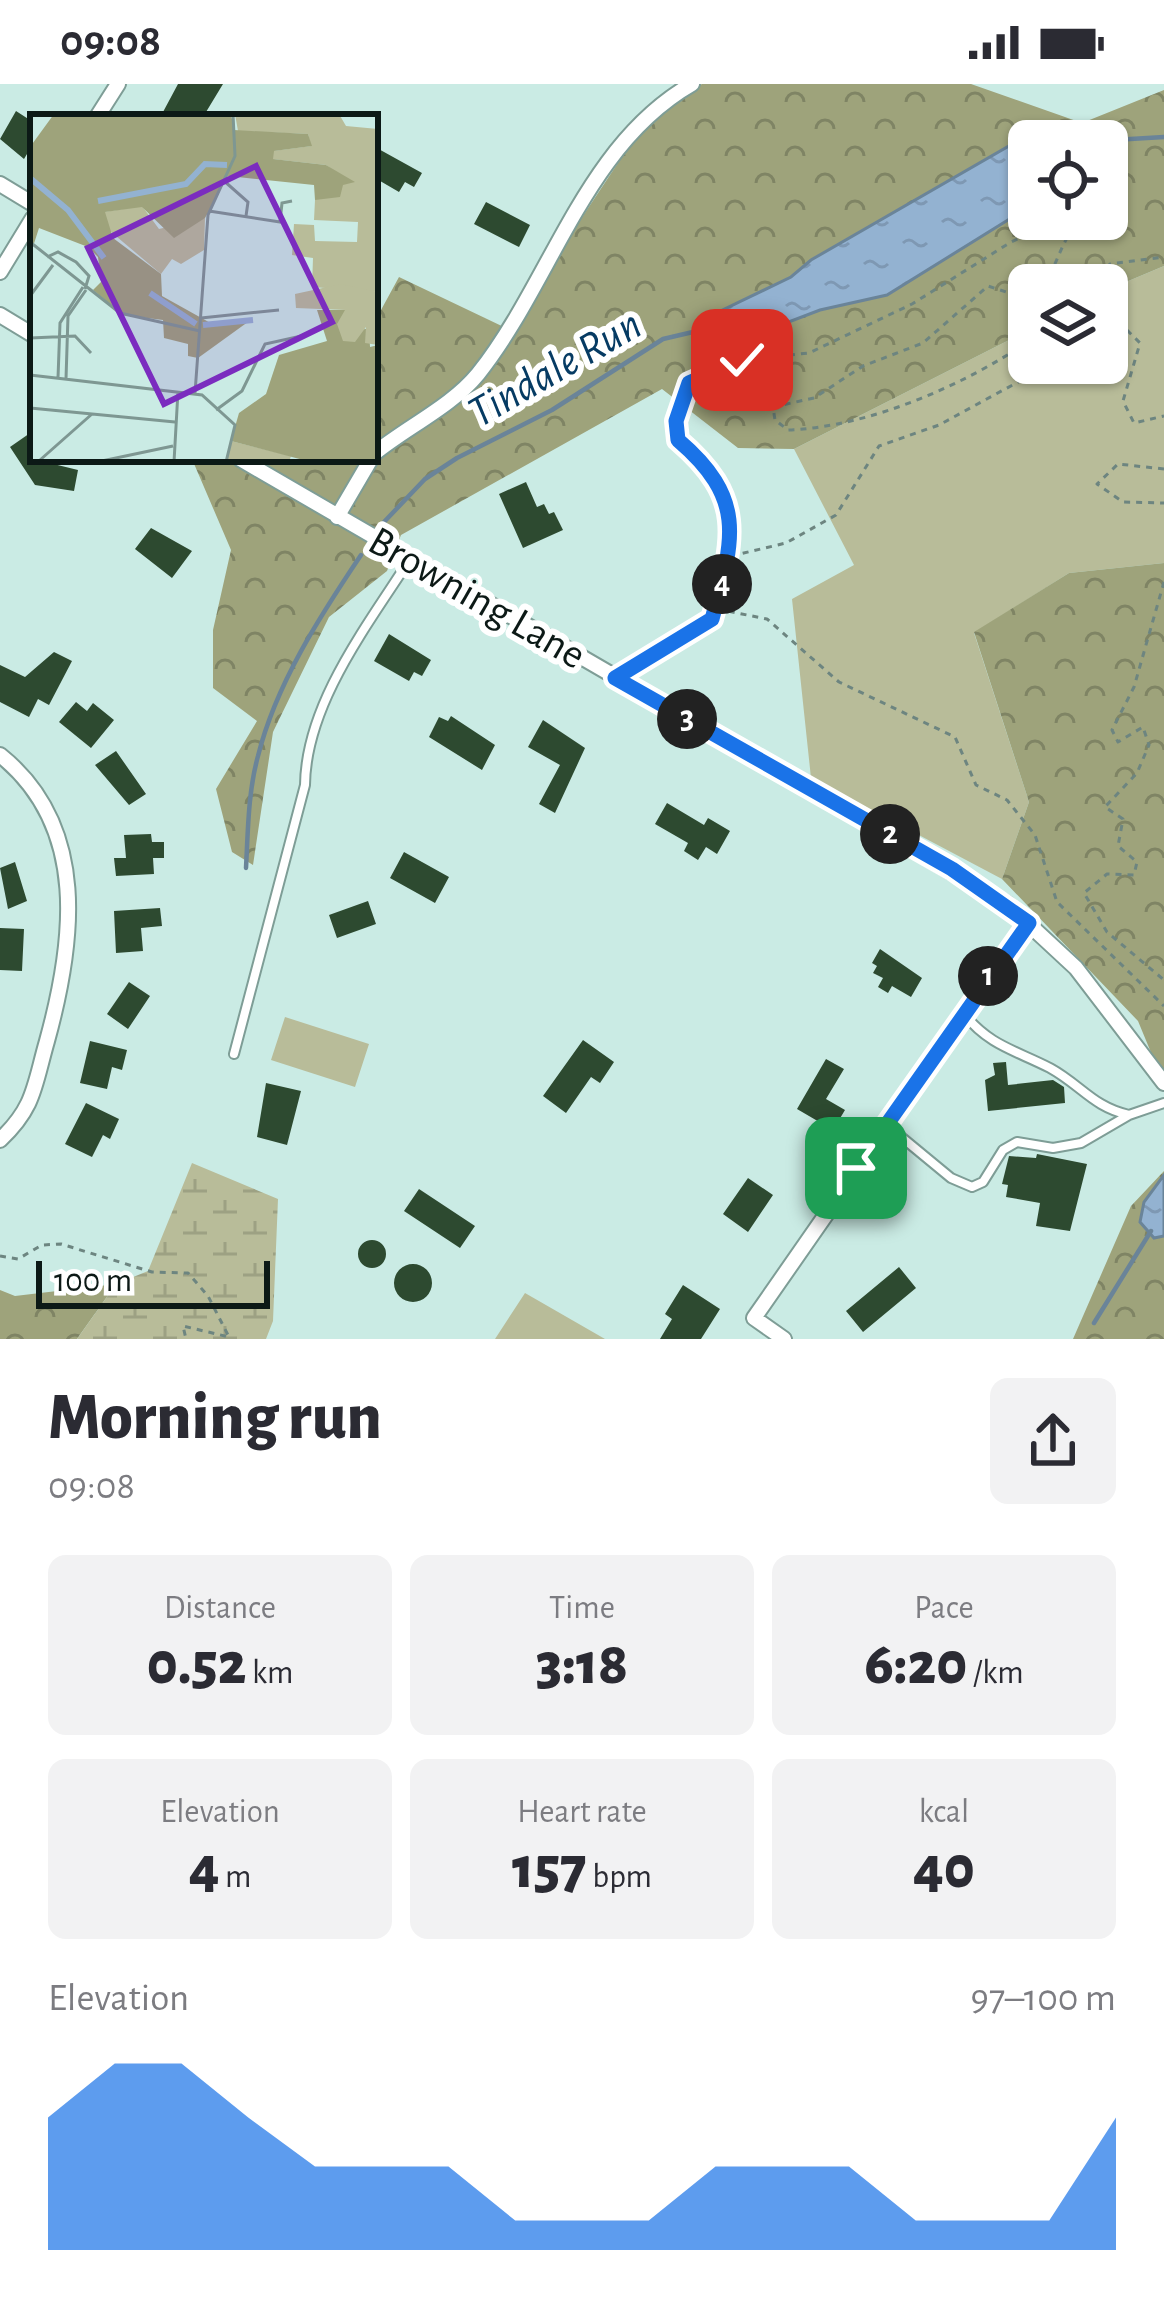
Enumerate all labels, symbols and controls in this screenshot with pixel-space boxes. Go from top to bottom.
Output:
text: 09:08 [60,19,161,64]
inset map [30,114,378,462]
map controls [1008,120,1128,384]
button: locate [1008,120,1128,240]
button: layers [1008,264,1128,384]
water label: Tindale Run [461,302,649,436]
pin [691,309,793,411]
icon: check [709,327,775,393]
street label: Browning Lane [362,519,592,677]
pin: 4 [692,554,752,614]
text: 4 [714,567,730,600]
pin: 3 [657,689,717,749]
text: 3 [680,702,694,735]
pin: 2 [860,804,920,864]
text: 2 [882,817,898,850]
pin: 1 [958,946,1018,1006]
text: 1 [982,959,994,992]
pin [805,1117,907,1219]
icon: arrive [823,1135,889,1201]
scale bar [36,1255,270,1308]
text: 100 m [54,1265,132,1298]
button: share [990,1378,1116,1504]
text: Morning run [48,1385,382,1451]
text: 09:08 [48,1467,135,1506]
text: Distance [164,1592,276,1625]
text: Time [549,1592,615,1625]
text: Pace [914,1592,974,1625]
text: 0.52 [147,1635,246,1695]
text: 3:18 [536,1635,628,1695]
text: 6:20 [864,1635,967,1695]
text: km [246,1657,293,1690]
text: /km [967,1657,1024,1690]
text: Elevation [160,1796,280,1829]
text: Heart rate [517,1796,647,1829]
text: kcal [919,1796,969,1829]
text: 4 [189,1839,219,1899]
text: 157 [512,1839,587,1899]
text: 40 [913,1839,975,1899]
text: m [219,1861,251,1894]
text: bpm [587,1861,652,1894]
text: Elevation [48,1979,189,2018]
text: 97–100 m [971,1979,1116,2018]

